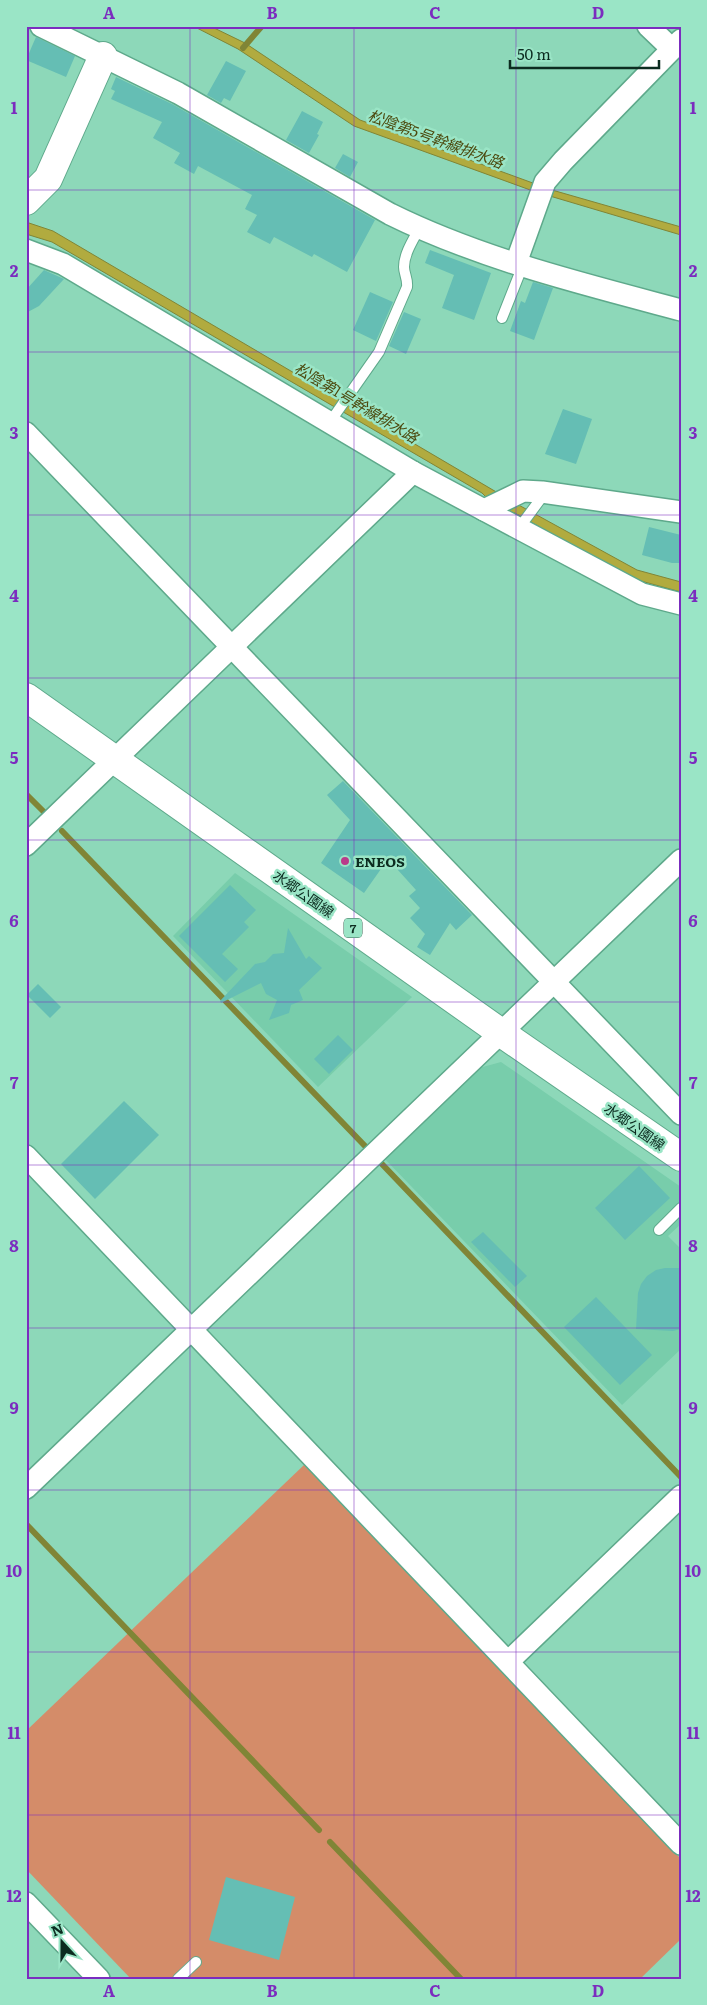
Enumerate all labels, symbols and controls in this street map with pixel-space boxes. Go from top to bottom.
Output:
text: A [103,0,115,24]
text: B [266,0,278,24]
text: C [429,0,441,24]
text: D [592,0,604,24]
scale bar [510,38,658,70]
text: 50 m [517,42,551,65]
text: 1 [11,95,18,119]
text: 1 [690,95,697,119]
water label: 松陰第5号幹線排水路 [365,103,509,174]
text: 2 [10,258,19,282]
text: 2 [689,258,698,282]
water label: 松陰第1号幹線排水路 [291,356,425,449]
text: 3 [10,420,19,444]
text: 3 [689,420,698,444]
text: 4 [9,583,19,607]
text: 4 [688,583,698,607]
text: 5 [10,745,19,769]
text: 5 [689,745,698,769]
place label: ENEOS [355,851,405,871]
marker: ENEOS [339,855,351,867]
street label: 水郷公園線 [270,865,338,921]
text: 6 [9,908,19,932]
text: 6 [688,908,698,932]
road number: 7 [344,918,362,938]
text: 7 [10,1070,19,1094]
text: 7 [689,1070,698,1094]
street label: 水郷公園線 [601,1098,669,1154]
text: 8 [9,1233,19,1257]
text: 8 [688,1233,698,1257]
text: 9 [9,1395,19,1419]
text: 9 [688,1395,698,1419]
text: 10 [6,1558,22,1582]
text: 10 [685,1558,701,1582]
text: 11 [7,1720,21,1744]
text: 11 [686,1720,700,1744]
text: 12 [6,1883,22,1907]
text: 12 [685,1883,701,1907]
text: N [48,1917,66,1940]
north arrow [38,1918,88,1968]
text: A [103,1978,115,2002]
text: B [266,1978,278,2002]
text: C [429,1978,441,2002]
text: D [592,1978,604,2002]

